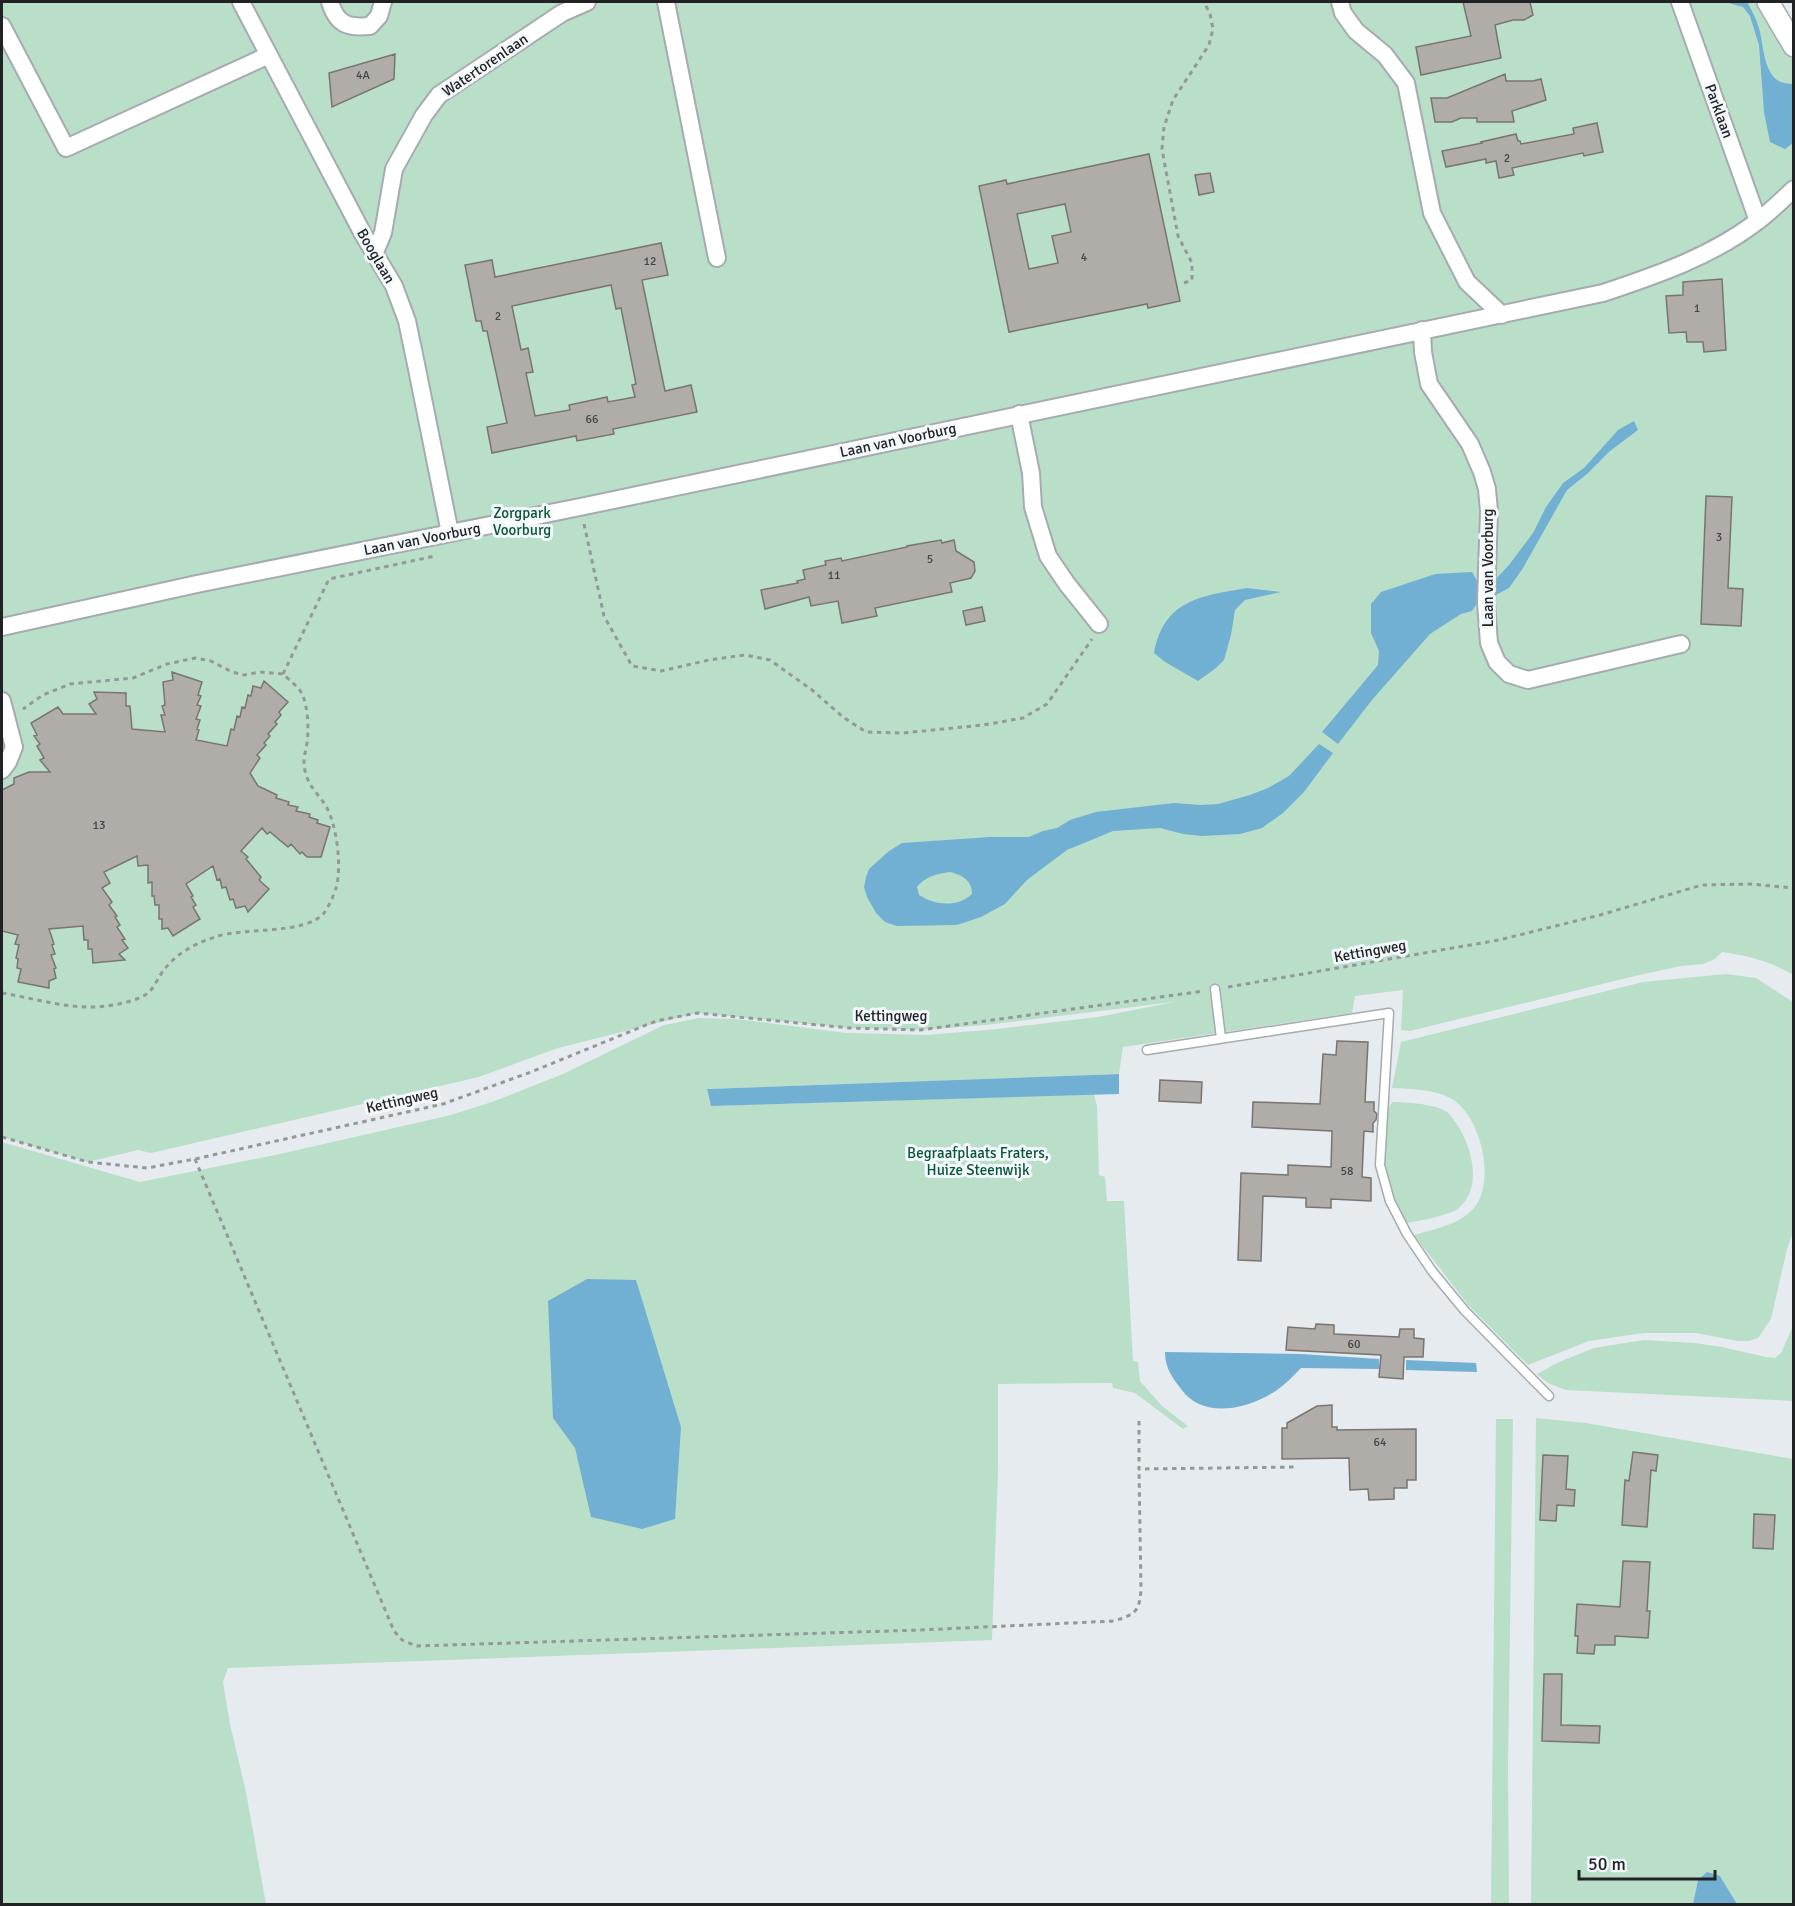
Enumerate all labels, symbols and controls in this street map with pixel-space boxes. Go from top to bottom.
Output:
street label: Watertorenlaan [439,30,531,100]
house number: 4A [356,68,371,83]
street label: Parklaan [1701,81,1737,141]
house number: 2 [1504,151,1510,166]
street label: Booglaan [353,225,399,287]
house number: 4 [1081,250,1088,265]
house number: 12 [644,254,656,269]
house number: 1 [1694,301,1700,316]
house number: 2 [495,309,501,324]
house number: 66 [586,412,598,427]
street label: Laan van Voorburg [838,419,958,461]
park label: Zorgpark Voorburg [493,504,551,539]
street label: Laan van Voorburg [1479,509,1497,627]
street label: Laan van Voorburg [362,519,482,559]
house number: 3 [1716,530,1722,545]
house number: 5 [927,552,933,567]
house number: 11 [828,568,840,583]
house number: 13 [93,818,105,833]
street label: Kettingweg [1332,936,1408,966]
street label: Kettingweg [854,1007,928,1025]
street label: Kettingweg [364,1083,440,1117]
park label: Begraafplaats Fraters, Huize Steenwijk [907,1144,1049,1179]
house number: 58 [1341,1164,1353,1179]
house number: 60 [1348,1337,1360,1352]
house number: 64 [1374,1435,1387,1450]
scale bar [1579,1843,1716,1881]
text: 50 m [1588,1853,1626,1875]

